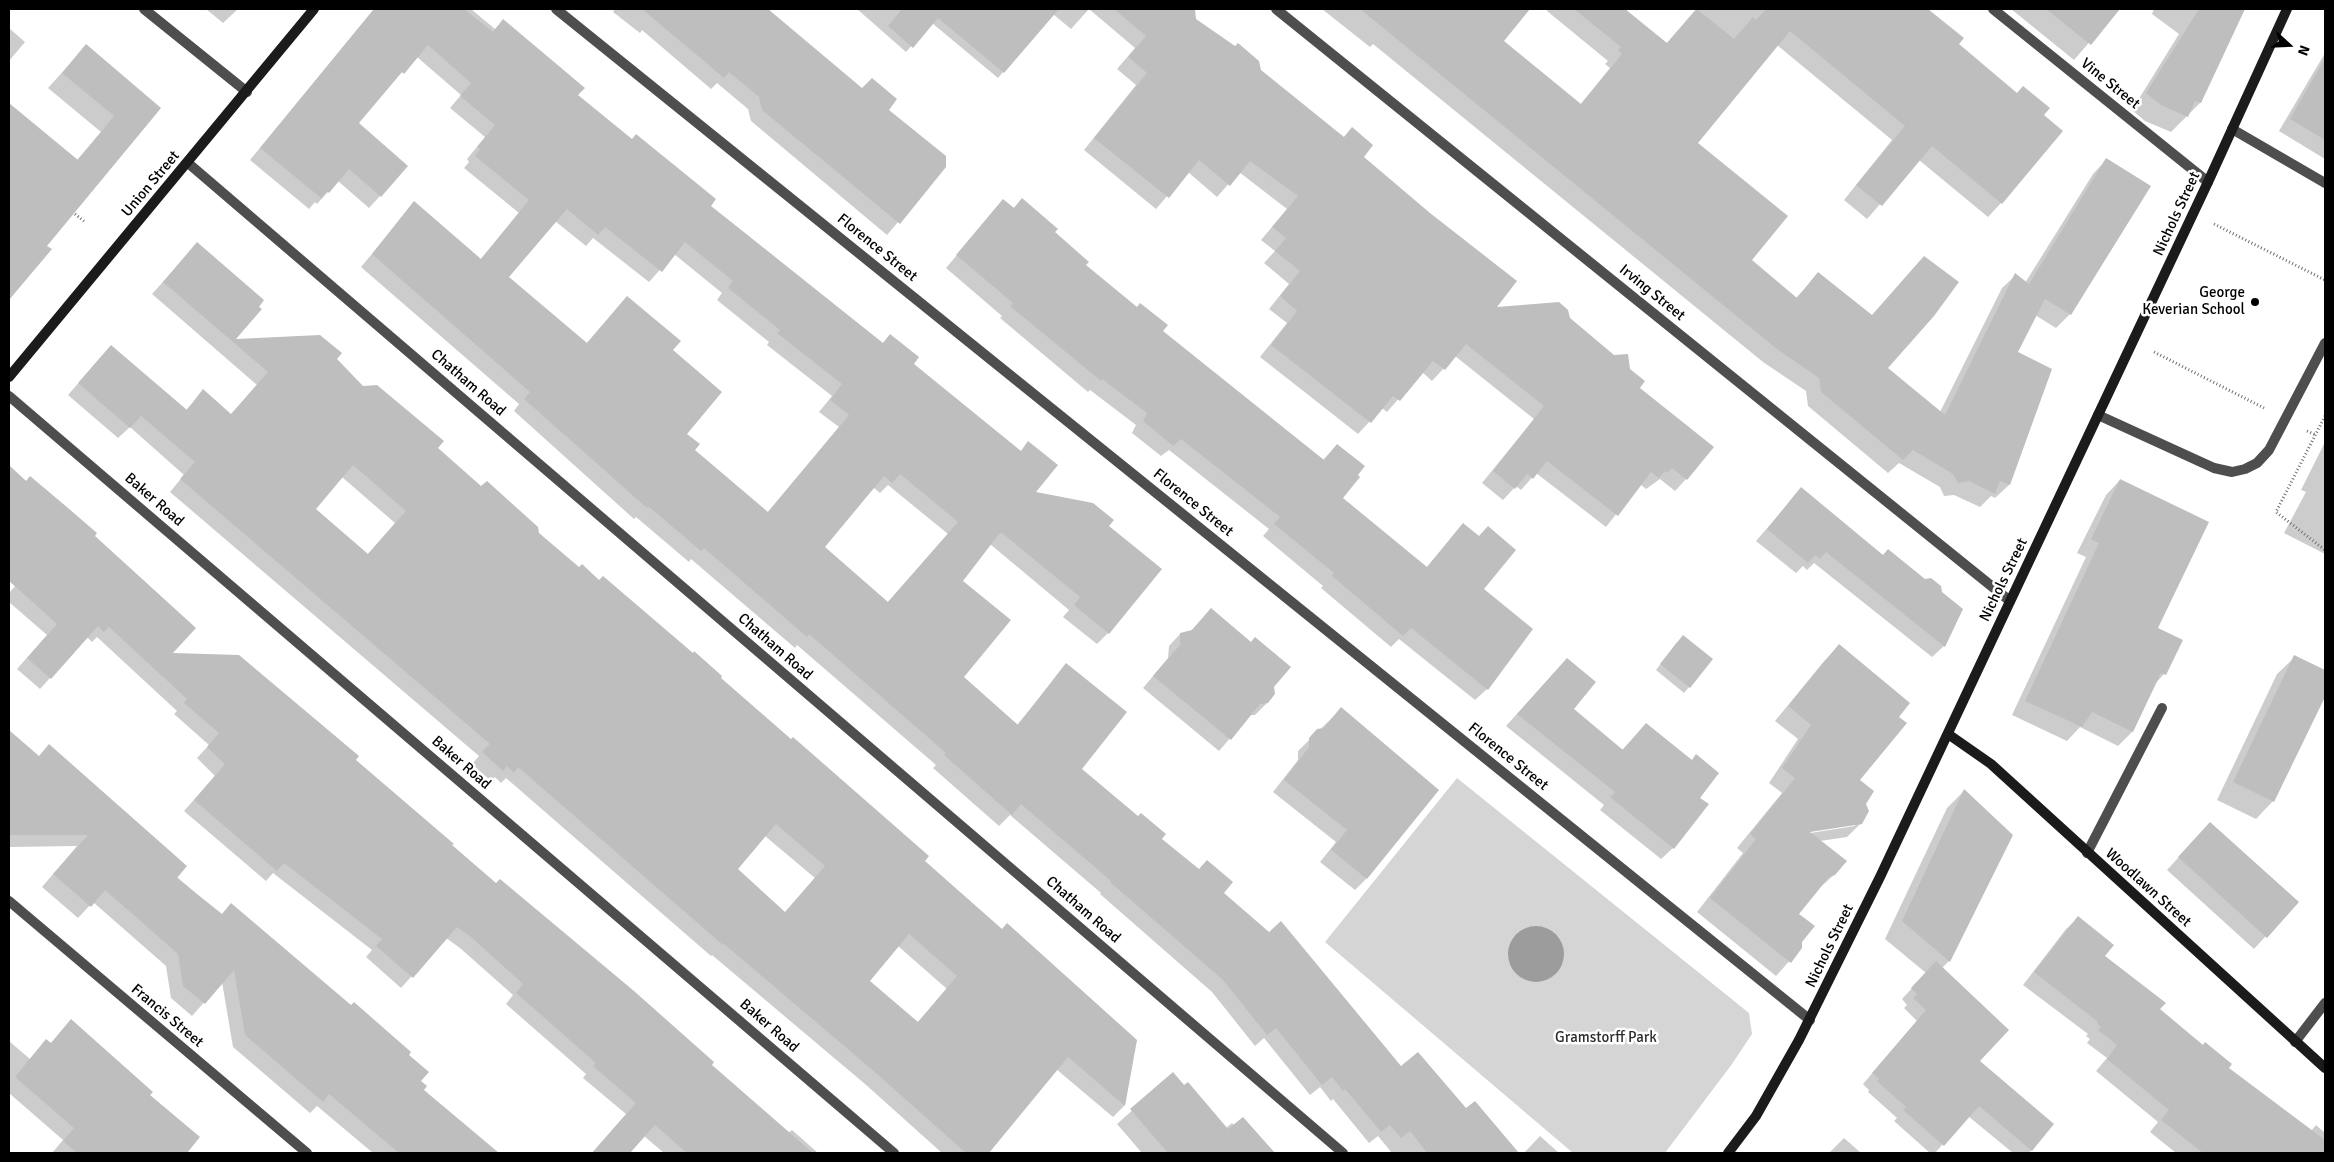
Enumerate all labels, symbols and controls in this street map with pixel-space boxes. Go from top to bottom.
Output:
north arrow [2264,20,2314,70]
text: N [2294,43,2313,58]
street label: Vine Street [2077,55,2143,113]
street label: Union Street [118,147,184,221]
street label: Nichols Street [2150,169,2204,259]
street label: Florence Street [833,210,921,286]
street label: Irving Street [1615,261,1689,325]
place label: George Keverian School [2142,284,2245,319]
marker: George Keverian School [2249,296,2261,308]
street label: Chatham Road [427,346,509,420]
street label: Florence Street [1149,465,1237,541]
street label: Baker Road [121,469,187,531]
street label: Nichols Street [1976,535,2032,625]
street label: Chatham Road [734,610,816,684]
street label: Florence Street [1464,719,1552,795]
street label: Baker Road [428,732,494,794]
street label: Woodlawn Street [2101,845,2195,931]
street label: Chatham Road [1042,873,1124,947]
street label: Nichols Street [1802,901,1858,991]
street label: Francis Street [127,981,207,1051]
street label: Baker Road [736,995,802,1057]
park label: Gramstorff Park [1555,1029,1657,1047]

